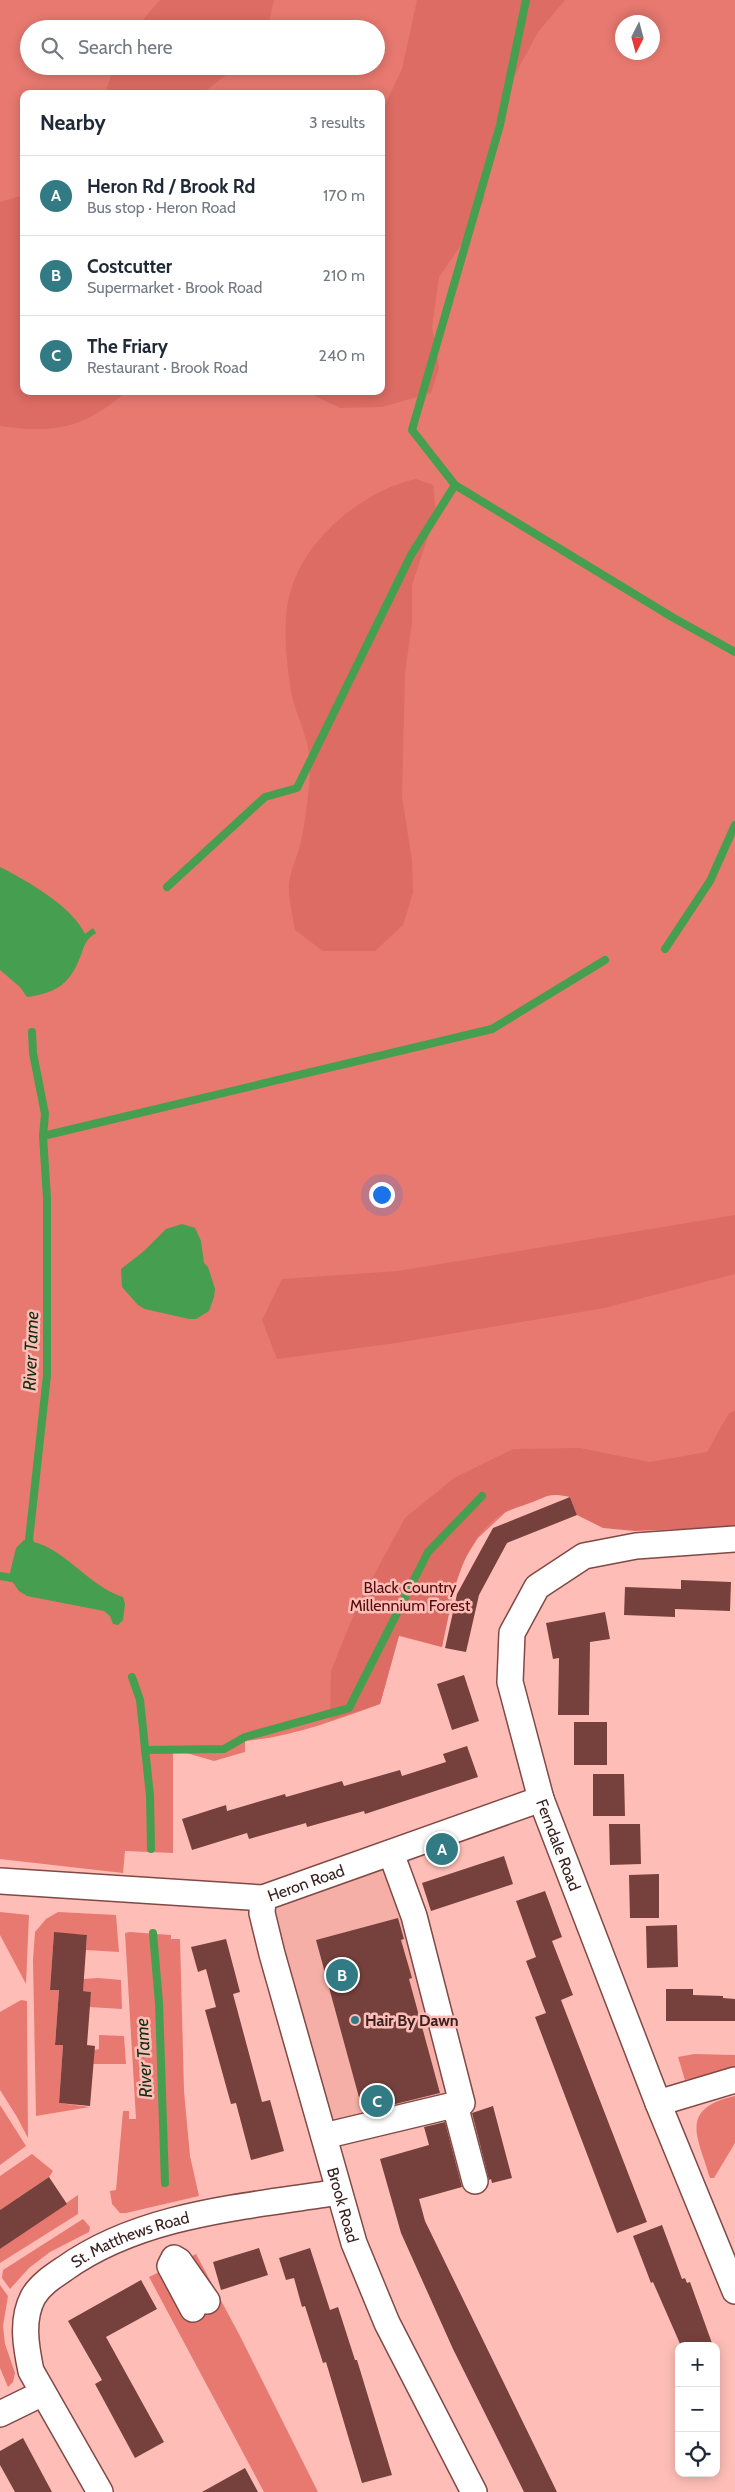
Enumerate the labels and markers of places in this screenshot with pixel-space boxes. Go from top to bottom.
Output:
pin: A [426,1830,458,1868]
pin: B [326,1956,358,1994]
place label: Hair By Dawn [365,2011,459,2030]
marker: Hair By Dawn [349,2014,361,2026]
pin: C [361,2082,393,2120]

